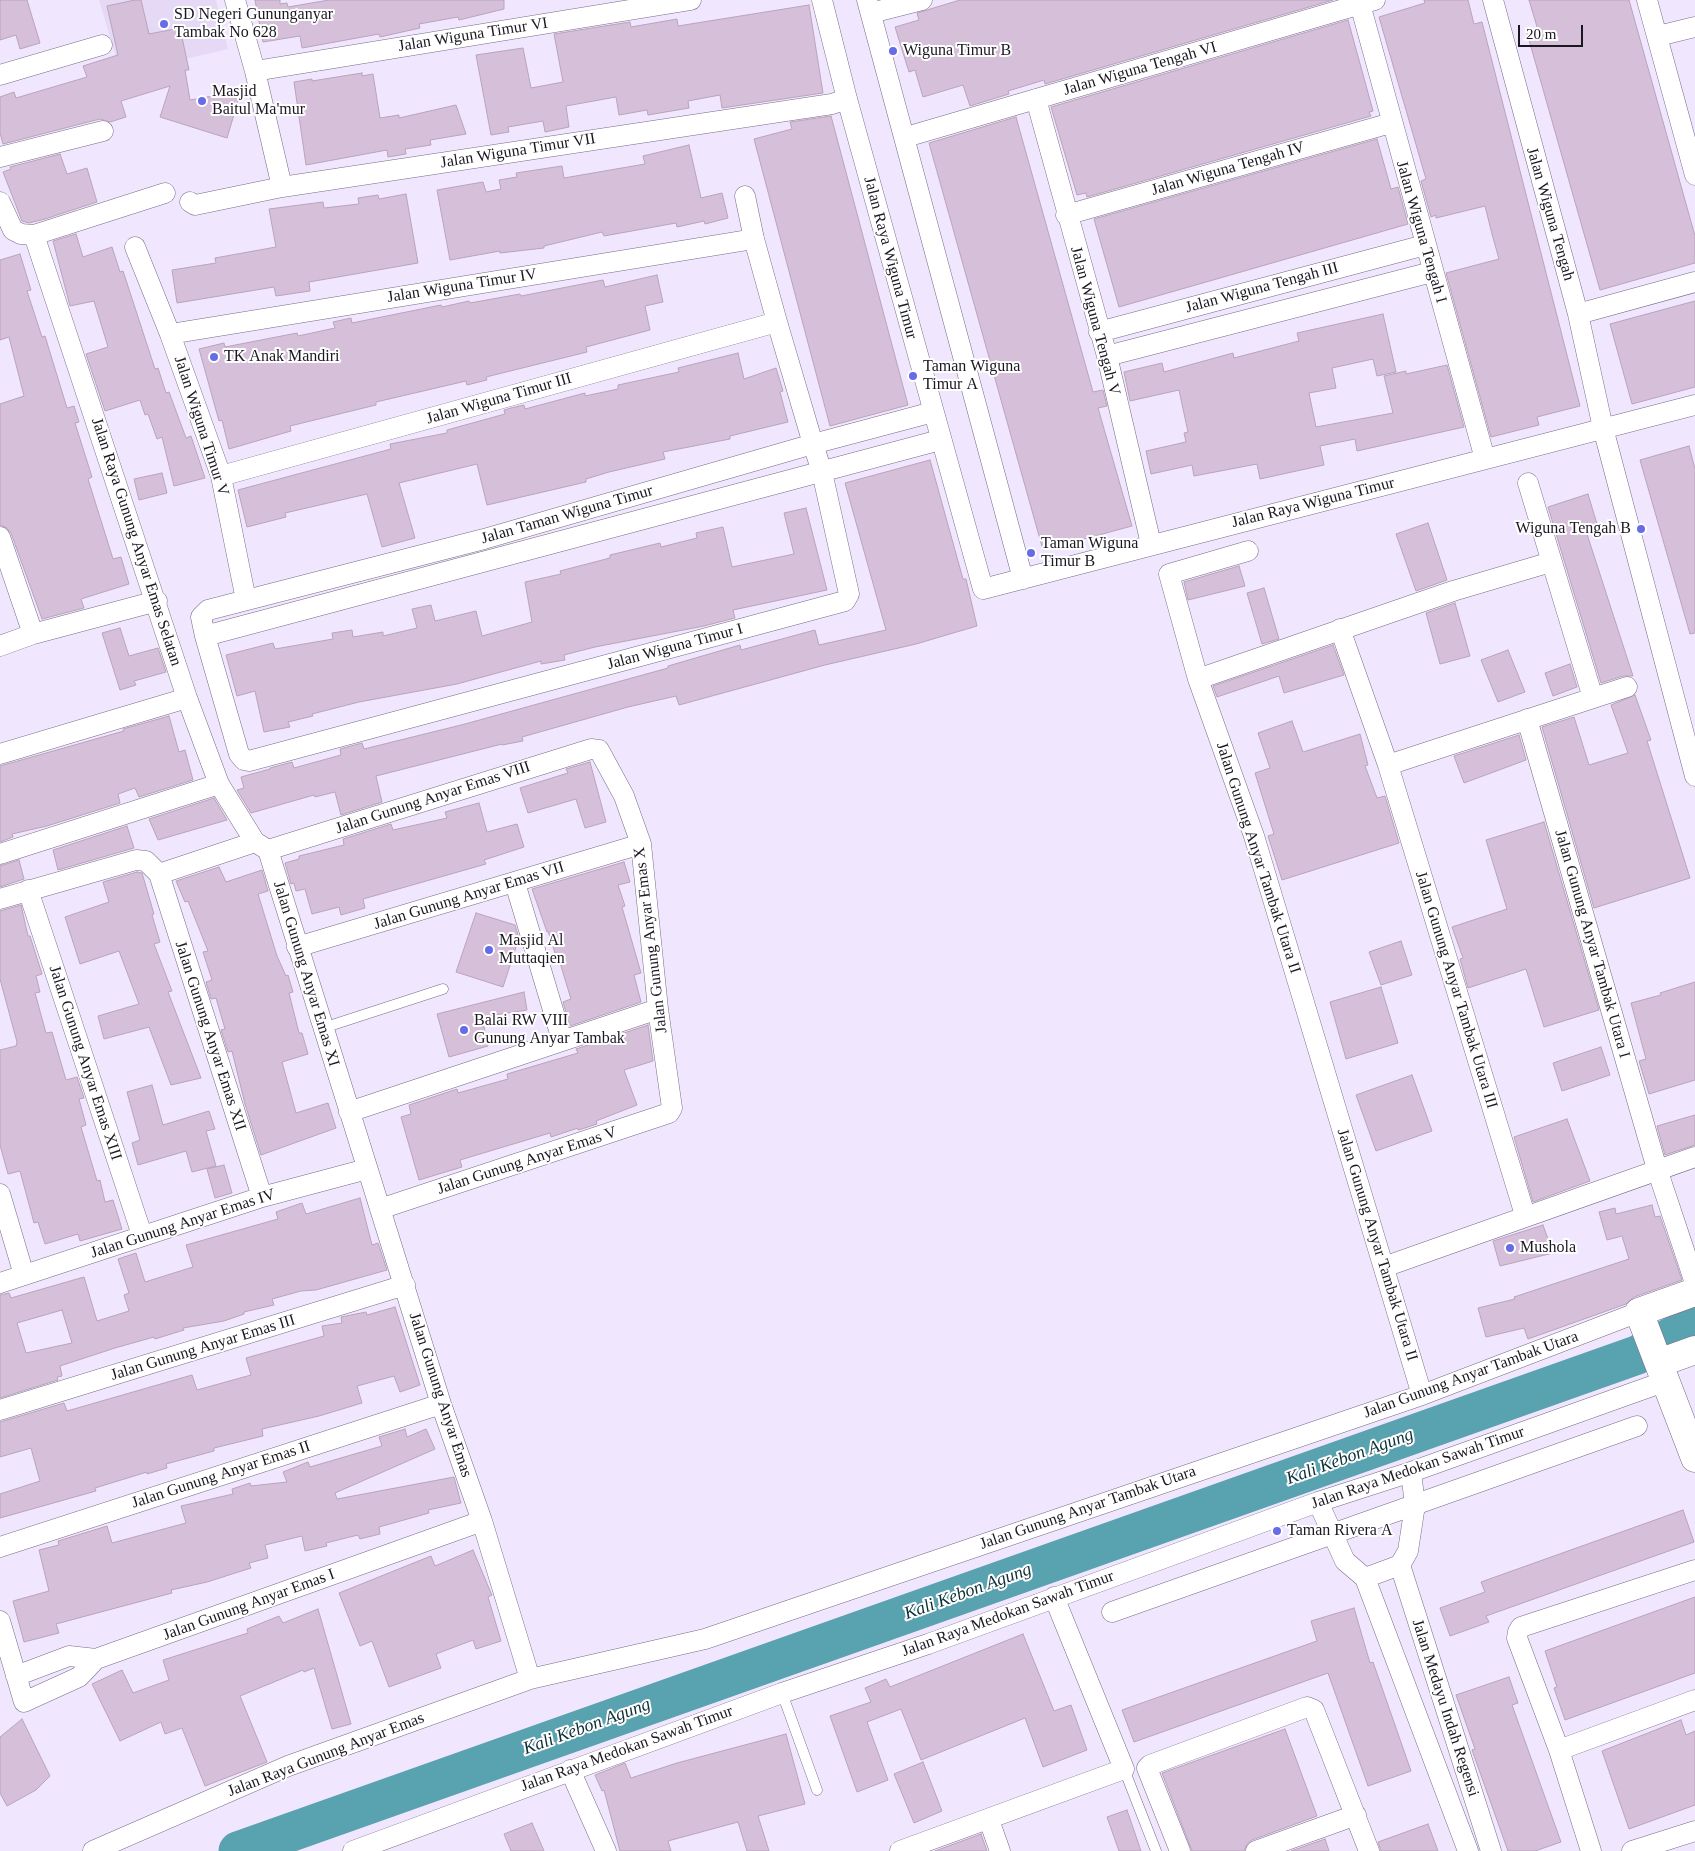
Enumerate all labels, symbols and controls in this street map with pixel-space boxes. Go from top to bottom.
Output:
place label: SD Negeri Gununganyar Tambak No 628 [174,5,333,43]
street label: Jalan Wiguna Timur VI [397,14,549,56]
scale bar [1520,15,1585,47]
marker: SD Negeri Gununganyar Tambak No 628 [158,18,170,30]
text: 20 m [1526,26,1556,42]
street label: Jalan Wiguna Tengah VI [1061,38,1219,100]
place label: Wiguna Timur B [903,41,1011,61]
marker: Wiguna Timur B [887,45,899,57]
place label: Masjid Baitul Ma'mur [212,82,305,120]
marker: Masjid Baitul Ma'mur [196,95,208,107]
street label: Jalan Wiguna Timur VII [439,129,597,173]
street label: Jalan Wiguna Tengah IV [1149,138,1307,200]
street label: Jalan Wiguna Tengah [1522,145,1578,283]
street label: Jalan Wiguna Tengah I [1392,159,1450,305]
street label: Jalan Raya Wiguna Timur [859,175,921,341]
street label: Jalan Wiguna Tengah V [1066,244,1124,398]
street label: Jalan Wiguna Tengah III [1183,258,1341,318]
street label: Jalan Wiguna Timur IV [386,265,538,307]
place label: TK Anak Mandiri [224,347,340,367]
marker: TK Anak Mandiri [208,351,220,363]
street label: Jalan Wiguna Timur V [169,354,233,498]
place label: Taman Wiguna Timur A [923,357,1020,395]
street label: Jalan Wiguna Timur III [424,369,574,429]
marker: Taman Wiguna Timur A [907,370,919,382]
street label: Jalan Raya Gunung Anyar Emas Selatan [87,415,185,669]
street label: Jalan Raya Wiguna Timur [1230,473,1396,533]
street label: Jalan Taman Wiguna Timur [479,481,655,549]
place label: Wiguna Tengah B [1515,519,1631,539]
marker: Wiguna Tengah B [1635,523,1647,535]
place label: Taman Wiguna Timur B [1041,534,1138,572]
marker: Taman Wiguna Timur B [1025,547,1037,559]
street label: Jalan Wiguna Timur I [605,620,745,674]
street label: Jalan Gunung Anyar Tambak Utara II [1211,740,1305,976]
street label: Jalan Gunung Anyar Emas VIII [333,757,533,839]
street label: Jalan Gunung Anyar Tambak Utara I [1550,828,1634,1060]
street label: Jalan Gunung Anyar Emas X [630,846,672,1034]
street label: Jalan Gunung Anyar Emas VII [371,858,567,934]
street label: Jalan Gunung Anyar Tambak Utara III [1411,869,1501,1111]
street label: Jalan Gunung Anyar Emas XI [269,879,343,1069]
place label: Masjid Al Muttaqien [499,931,565,969]
street label: Jalan Gunung Anyar Emas XII [170,939,250,1133]
marker: Masjid Al Muttaqien [483,944,495,956]
street label: Jalan Gunung Anyar Emas XIII [44,963,126,1163]
place label: Balai RW VIII Gunung Anyar Tambak [474,1011,625,1049]
marker: Balai RW VIII Gunung Anyar Tambak [458,1024,470,1036]
street label: Jalan Gunung Anyar Emas V [435,1123,619,1199]
street label: Jalan Gunung Anyar Tambak Utara II [1332,1127,1422,1363]
street label: Jalan Gunung Anyar Emas IV [88,1185,278,1263]
place label: Mushola [1520,1238,1576,1258]
marker: Mushola [1504,1242,1516,1254]
street label: Jalan Gunung Anyar Emas [404,1310,476,1480]
street label: Jalan Gunung Anyar Emas III [108,1311,298,1385]
street label: Jalan Gunung Anyar Tambak Utara [1361,1327,1581,1423]
street label: Jalan Raya Medokan Sawah Timur [1309,1422,1527,1514]
water label: Kali Kebon Agung [1283,1424,1417,1490]
street label: Jalan Gunung Anyar Emas II [129,1437,313,1513]
street label: Jalan Gunung Anyar Tambak Utara [977,1462,1199,1554]
place label: Taman Rivera A [1287,1521,1393,1541]
marker: Taman Rivera A [1271,1525,1283,1537]
water label: Kali Kebon Agung [901,1559,1035,1625]
street label: Jalan Gunung Anyar Emas I [161,1565,337,1645]
street label: Jalan Raya Medokan Sawah Timur [899,1567,1117,1661]
street label: Jalan Medayu Indah Regensi [1407,1617,1483,1799]
water label: Kali Kebon Agung [520,1694,654,1760]
street label: Jalan Raya Medokan Sawah Timur [518,1702,736,1796]
street label: Jalan Raya Gunung Anyar Emas [225,1709,427,1801]

